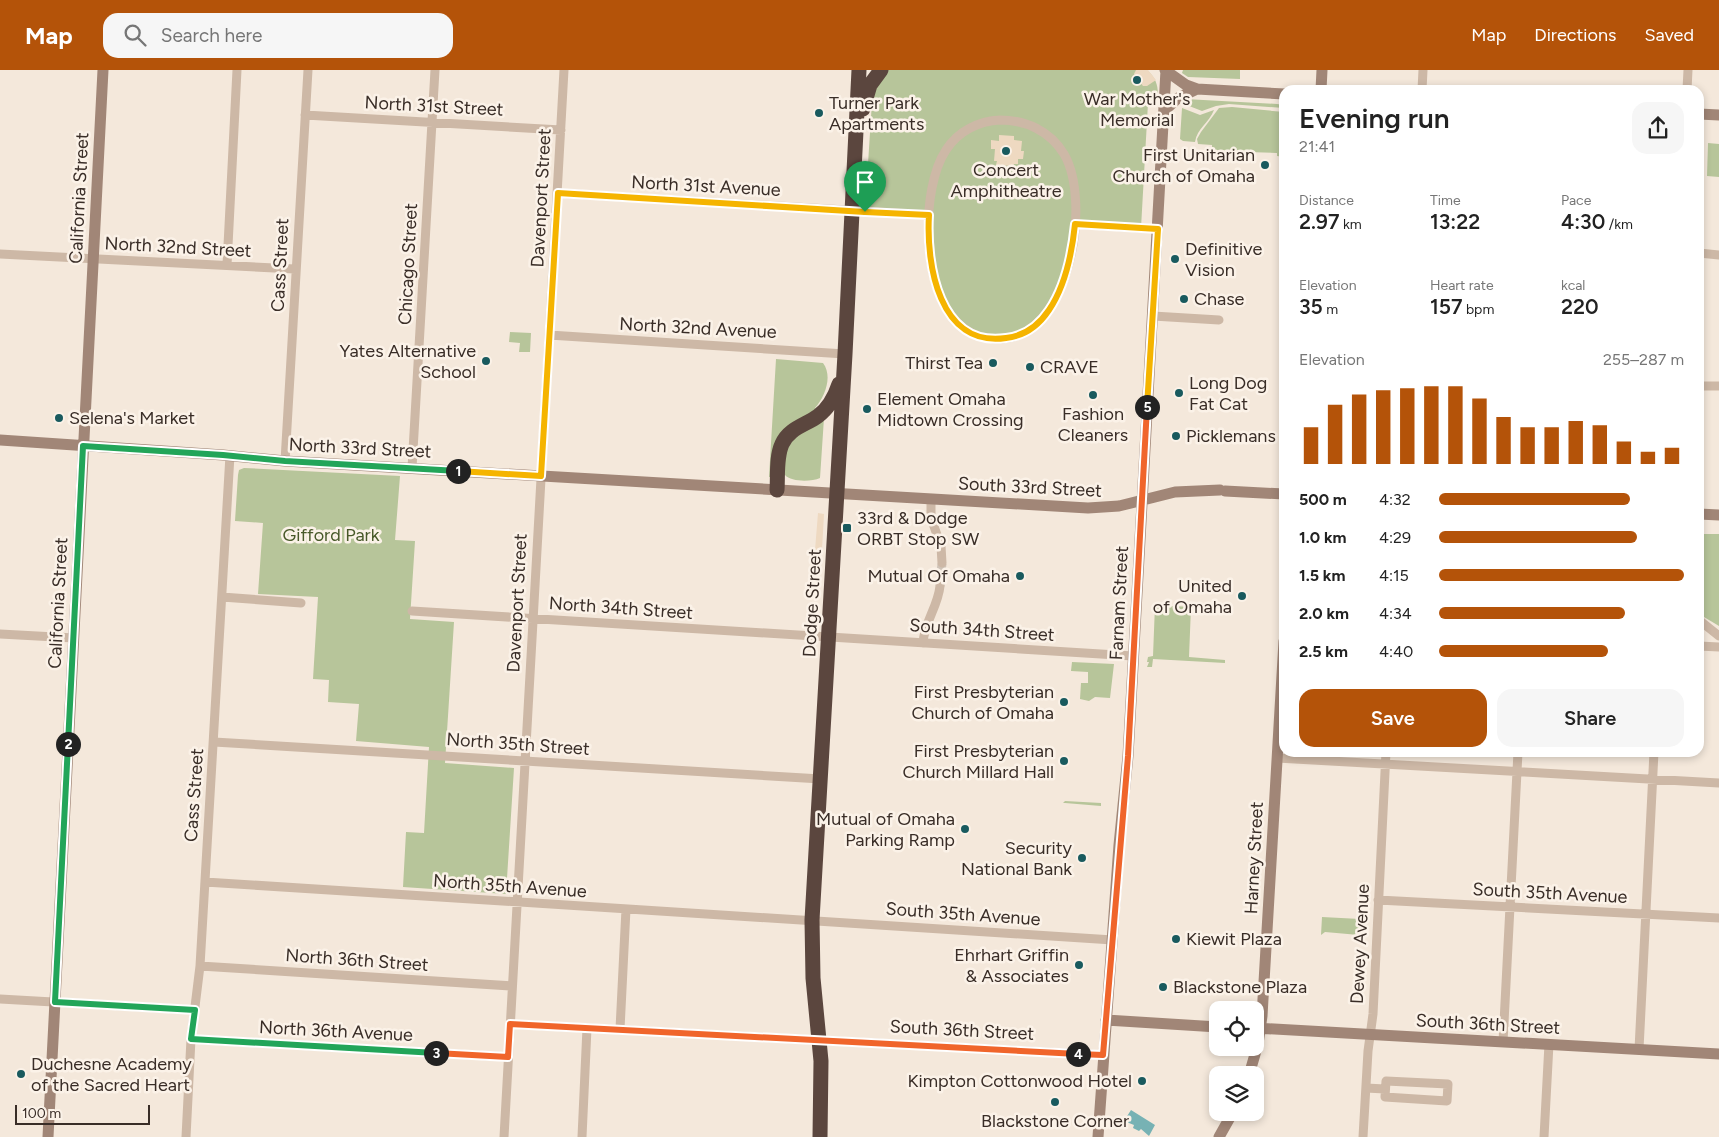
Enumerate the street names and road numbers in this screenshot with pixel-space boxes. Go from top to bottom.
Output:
street label: North 31st Street [364,91,504,121]
street label: Davenport Street [526,128,556,268]
street label: California Street [65,132,93,264]
street label: North 31st Avenue [631,171,781,201]
street label: Chicago Street [394,202,422,325]
street label: Cass Street [267,217,293,312]
street label: North 32nd Street [104,232,252,262]
street label: North 32nd Avenue [619,313,777,343]
street label: North 33rd Street [288,433,432,463]
street label: South 33rd Street [958,472,1103,502]
street label: Davenport Street [502,533,532,673]
street label: California Street [44,537,72,669]
street label: Farnam Street [1105,545,1133,661]
street label: Dodge Street [798,548,826,658]
street label: North 34th Street [548,592,694,624]
street label: South 34th Street [909,614,1056,646]
street label: North 35th Street [446,728,591,760]
street label: Cass Street [180,747,208,843]
street label: Harney Street [1240,801,1268,915]
street label: North 35th Avenue [432,870,588,902]
street label: South 35th Avenue [1472,878,1628,908]
street label: Dewey Avenue [1346,883,1374,1005]
street label: South 35th Avenue [885,898,1041,930]
street label: North 36th Street [285,944,429,976]
street label: South 36th Street [1415,1009,1561,1039]
street label: South 36th Street [889,1015,1035,1045]
street label: North 36th Avenue [259,1016,414,1046]

